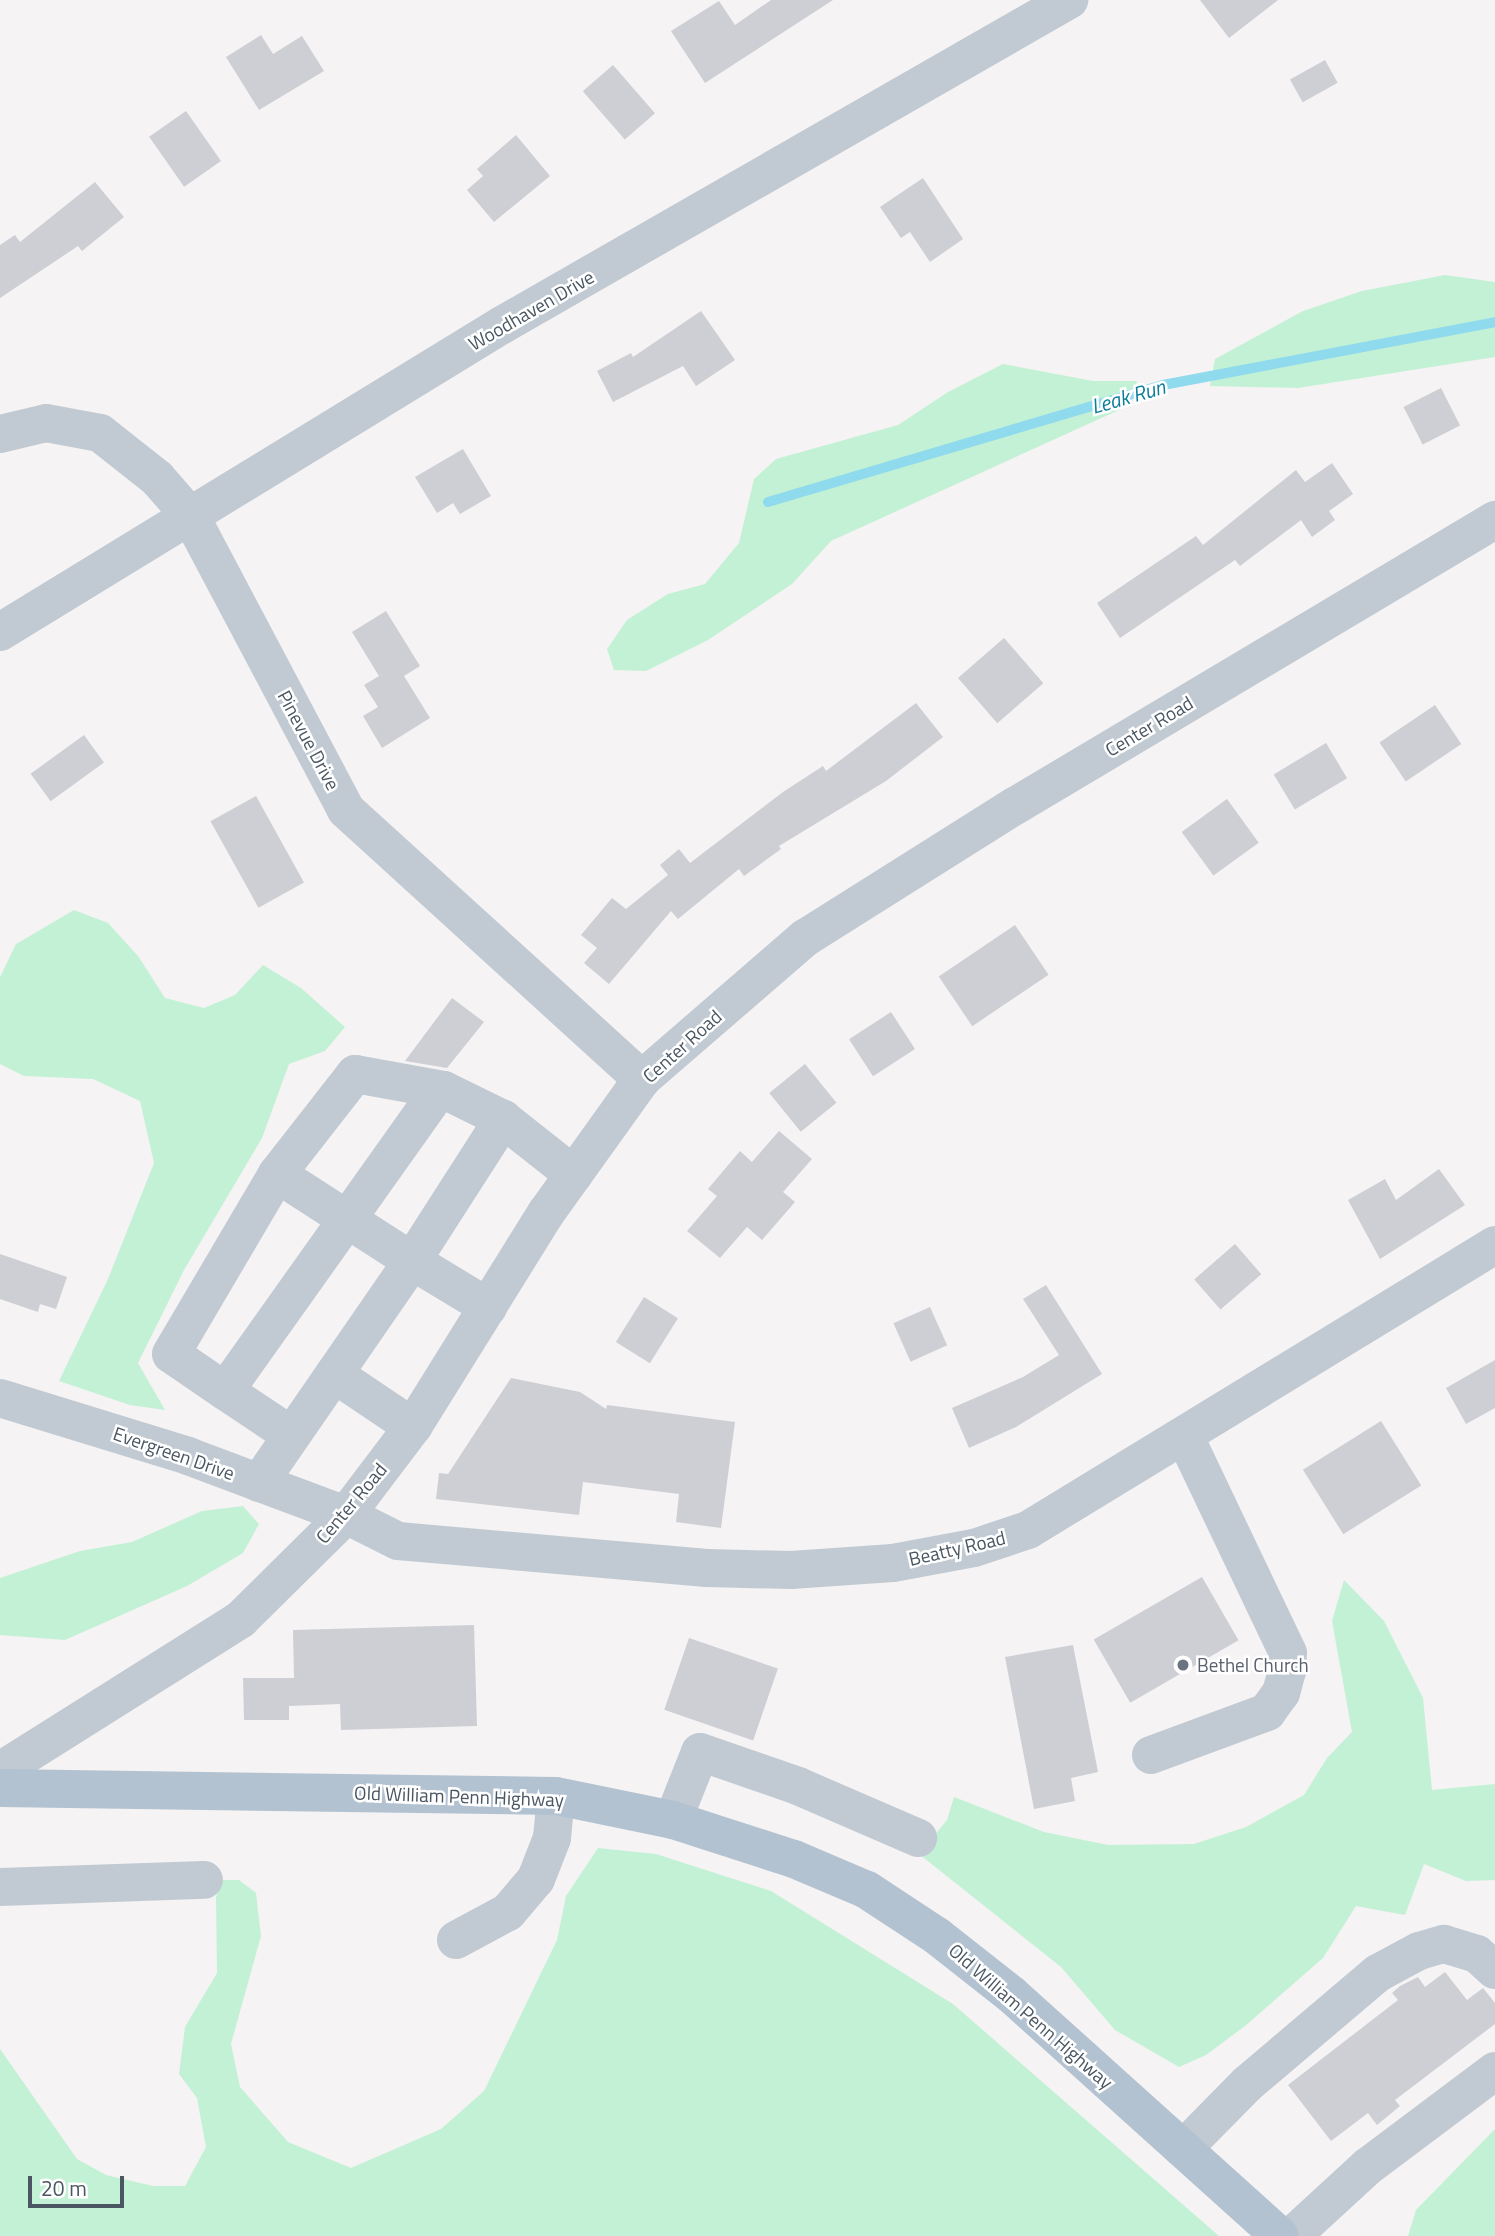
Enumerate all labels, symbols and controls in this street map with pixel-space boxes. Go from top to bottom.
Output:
street label: Woodhaven Drive [464,265,598,355]
water label: Leak Run [1088,373,1168,419]
street label: Pinevue Drive [273,686,345,794]
street label: Center Road [1101,691,1197,761]
street label: Center Road [638,1005,726,1087]
street label: Evergreen Drive [110,1422,238,1484]
street label: Center Road [311,1458,391,1548]
street label: Beatty Road [906,1526,1008,1570]
place label: Bethel Church [1197,1654,1309,1676]
marker: Bethel Church [1175,1657,1191,1673]
street label: Old William Penn Highway [354,1781,564,1811]
street label: Old William Penn Highway [944,1939,1118,2093]
scale bar [32,2162,128,2206]
text: 20 m [41,2172,87,2204]

